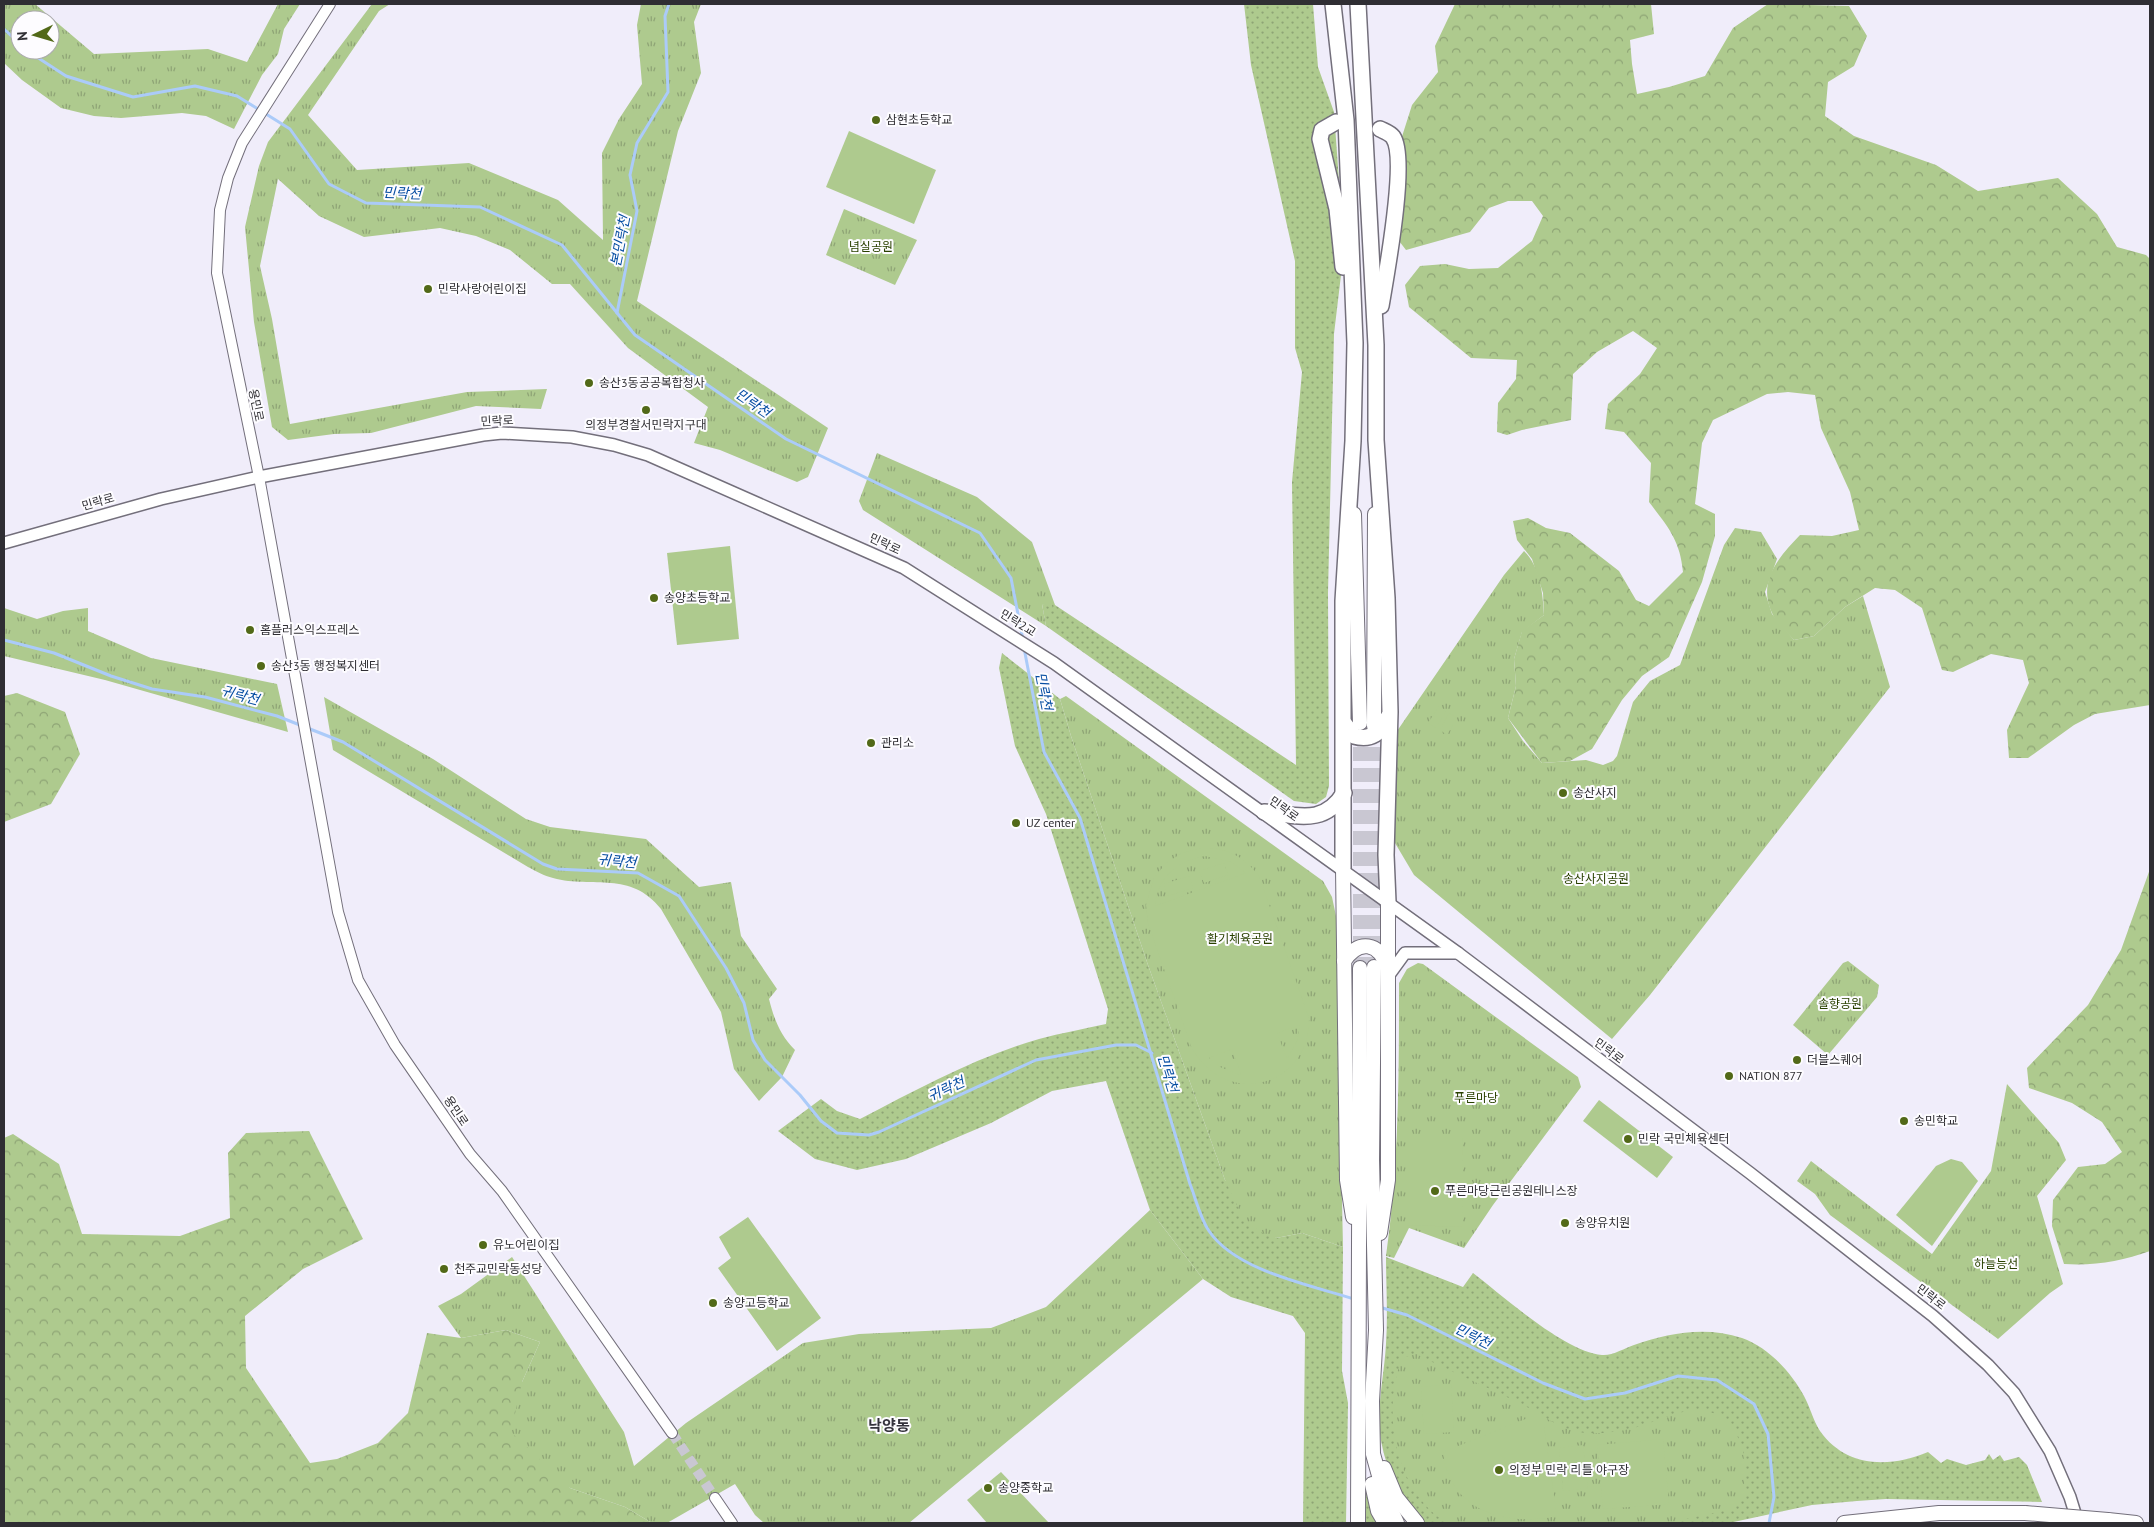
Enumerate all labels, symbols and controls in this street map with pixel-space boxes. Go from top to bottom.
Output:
north arrow [10,10,60,60]
text: N [13,31,31,42]
place label: 삼현초등학교 [886,112,952,127]
marker: 삼현초등학교 [870,114,882,126]
water label: 민락천 [382,183,423,203]
water label: 본민락천 [606,213,634,268]
park label: 념실공원 [849,239,893,254]
place label: 민락사랑어린이집 [438,281,526,296]
marker: 민락사랑어린이집 [422,283,434,295]
place label: 송산3동공공복합청사 [599,375,705,390]
marker: 송산3동공공복합청사 [583,377,595,389]
water label: 민락천 [732,385,775,422]
street label: 용민로 [246,387,267,423]
marker: 의정부경찰서민락지구대 [640,404,652,416]
street label: 민락로 [480,412,514,429]
place label: 의정부경찰서민락지구대 [585,417,707,432]
street label: 민락로 [80,490,116,513]
street label: 민락로 [867,530,903,557]
place label: 송양초등학교 [664,590,730,605]
marker: 송양초등학교 [648,592,660,604]
street label: 민락2교 [997,606,1039,639]
place label: 홈플러스익스프레스 [260,622,359,637]
marker: 홈플러스익스프레스 [244,624,256,636]
place label: 송산3동 행정복지센터 [271,658,380,673]
marker: 송산3동 행정복지센터 [255,660,267,672]
water label: 민락천 [1031,670,1057,713]
water label: 귀락천 [219,681,262,709]
place label: 관리소 [881,735,914,750]
marker: 관리소 [865,737,877,749]
place label: 송산사지 [1573,785,1617,800]
marker: 송산사지 [1557,787,1569,799]
street label: 민락로 [1266,793,1302,824]
place label: UZ center [1026,815,1075,830]
marker: UZ center [1010,817,1022,829]
water label: 귀락천 [597,850,638,872]
park label: 송산사지공원 [1563,871,1629,886]
park label: 활기체육공원 [1207,931,1273,946]
park label: 솔향공원 [1818,996,1862,1011]
street label: 민락로 [1592,1035,1627,1067]
water label: 민락천 [1154,1052,1183,1095]
place label: 더블스퀘어 [1807,1052,1862,1067]
marker: 더블스퀘어 [1791,1054,1803,1066]
place label: NATION 877 [1739,1068,1803,1083]
marker: NATION 877 [1723,1070,1735,1082]
water label: 귀락천 [925,1072,968,1105]
park label: 푸른마당 [1454,1090,1498,1105]
street label: 용민로 [441,1093,472,1129]
place label: 송민학교 [1914,1113,1958,1128]
marker: 송민학교 [1898,1115,1910,1127]
place label: 민락 국민체육센터 [1638,1131,1730,1146]
marker: 민락 국민체육센터 [1622,1133,1634,1145]
place label: 푸른마당근린공원테니스장 [1445,1183,1577,1198]
marker: 푸른마당근린공원테니스장 [1429,1185,1441,1197]
place label: 송양유치원 [1575,1215,1630,1230]
marker: 송양유치원 [1559,1217,1571,1229]
place label: 유노어린이집 [493,1237,559,1252]
marker: 유노어린이집 [477,1239,489,1251]
park label: 하늘능선 [1974,1256,2018,1271]
place label: 천주교민락동성당 [454,1261,542,1276]
marker: 천주교민락동성당 [438,1263,450,1275]
street label: 민락로 [1914,1280,1949,1313]
place label: 송양고등학교 [723,1295,789,1310]
marker: 송양고등학교 [707,1297,719,1309]
water label: 민락천 [1452,1319,1495,1353]
district label: 낙양동 [868,1416,910,1435]
place label: 의정부 민락 리틀 야구장 [1509,1462,1629,1477]
marker: 의정부 민락 리틀 야구장 [1493,1464,1505,1476]
place label: 송양중학교 [998,1480,1053,1495]
marker: 송양중학교 [982,1482,994,1494]

